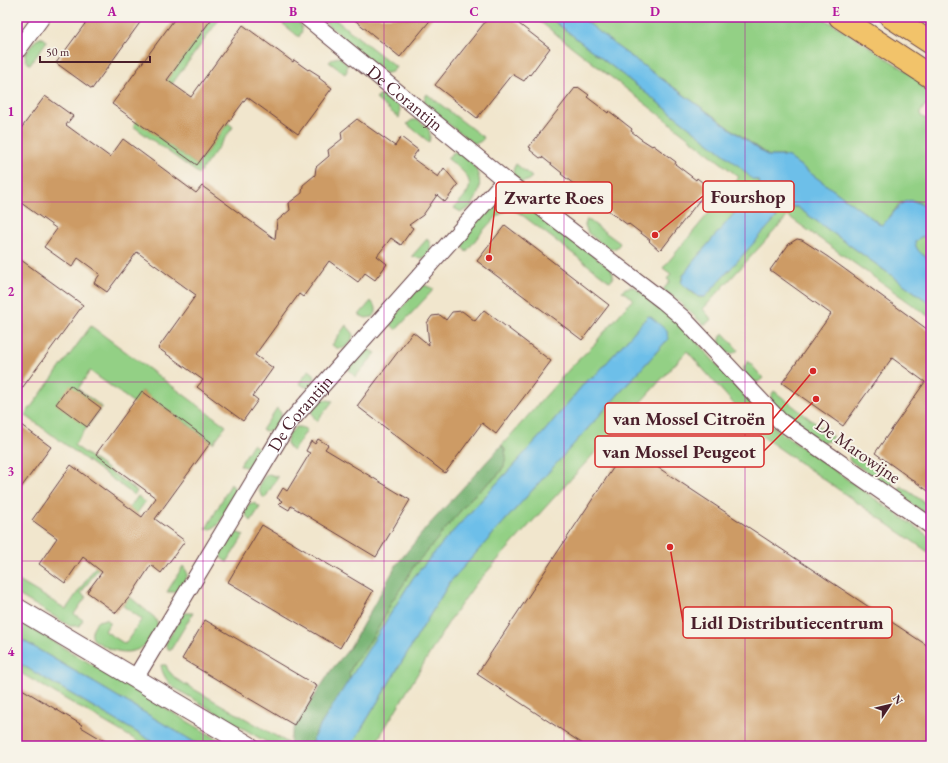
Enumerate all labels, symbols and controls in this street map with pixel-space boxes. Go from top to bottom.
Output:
text: A [106,3,117,20]
text: B [289,3,297,20]
text: C [469,3,479,20]
text: D [650,3,660,20]
text: E [832,3,840,20]
scale bar [40,38,150,64]
text: 50 m [46,44,70,60]
street label: De Corantijn [362,60,449,136]
text: 1 [8,103,15,120]
callout: Fourshop [703,181,794,212]
callout: Zwarte Roes [496,182,612,213]
text: Fourshop [710,184,786,209]
text: Zwarte Roes [504,185,604,210]
text: 2 [8,283,15,300]
street label: De Corantijn [262,369,338,456]
callout: van Mossel Citroën [605,403,773,434]
text: van Mossel Citroën [613,406,765,431]
street label: De Marowijne [811,413,906,488]
callout: van Mossel Peugeot [595,436,764,467]
text: van Mossel Peugeot [602,439,756,464]
text: 3 [8,463,15,480]
callout: Lidl Distributiecentrum [683,607,892,638]
text: Lidl Distributiecentrum [690,610,884,635]
text: 4 [8,643,15,660]
north arrow [870,685,910,725]
text: N [890,692,907,707]

